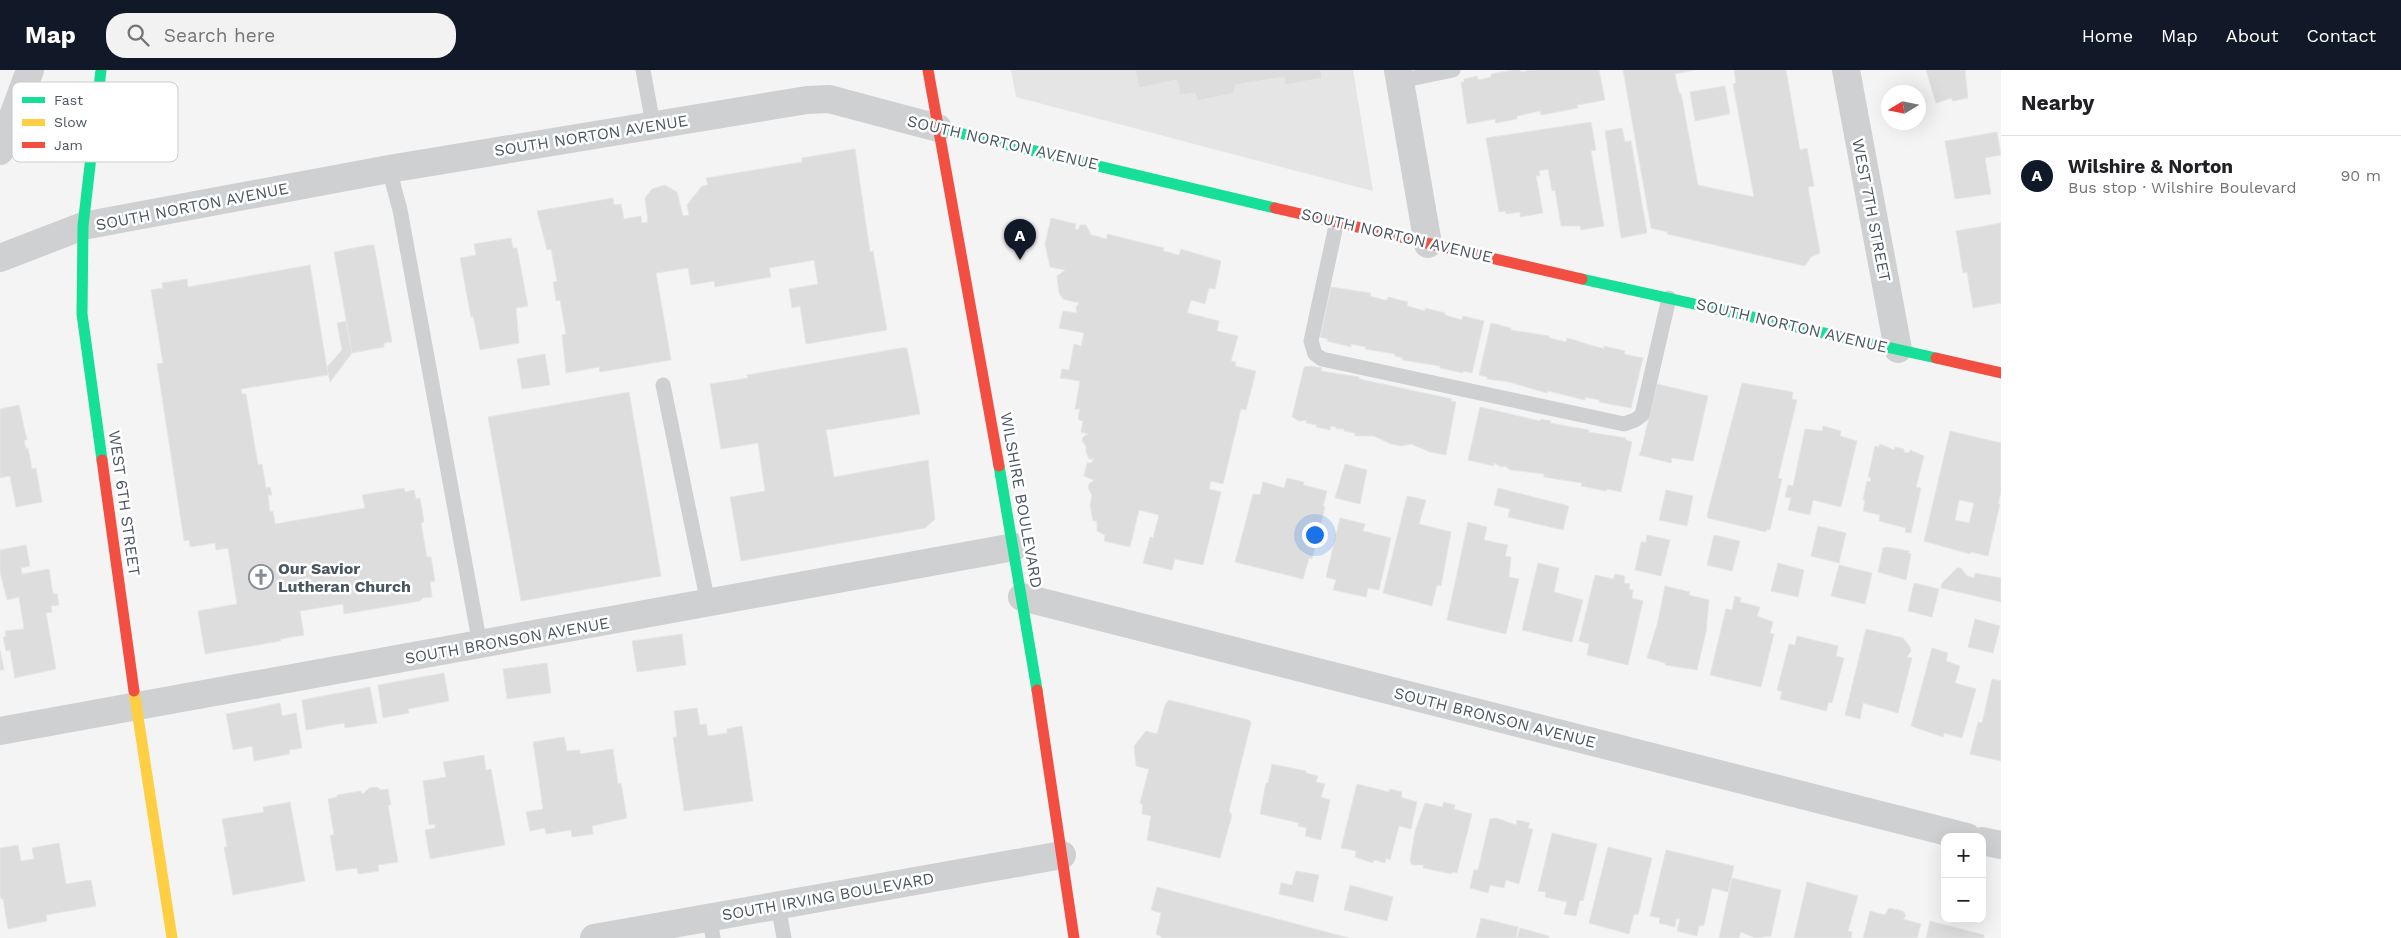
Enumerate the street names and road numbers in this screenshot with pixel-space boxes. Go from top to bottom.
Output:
street label: SOUTH NORTON AVENUE [493,111,689,160]
street label: SOUTH NORTON AVENUE [905,111,1100,174]
street label: WEST 7TH STREET [1848,137,1895,284]
street label: SOUTH NORTON AVENUE [94,178,290,234]
street label: SOUTH NORTON AVENUE [1299,204,1494,267]
street label: SOUTH NORTON AVENUE [1694,294,1889,357]
street label: WILSHIRE BOULEVARD [997,411,1046,590]
street label: WEST 6TH STREET [105,429,144,577]
street label: SOUTH BRONSON AVENUE [403,613,611,668]
street label: SOUTH BRONSON AVENUE [1392,683,1598,752]
street label: SOUTH IRVING BOULEVARD [721,868,936,925]

